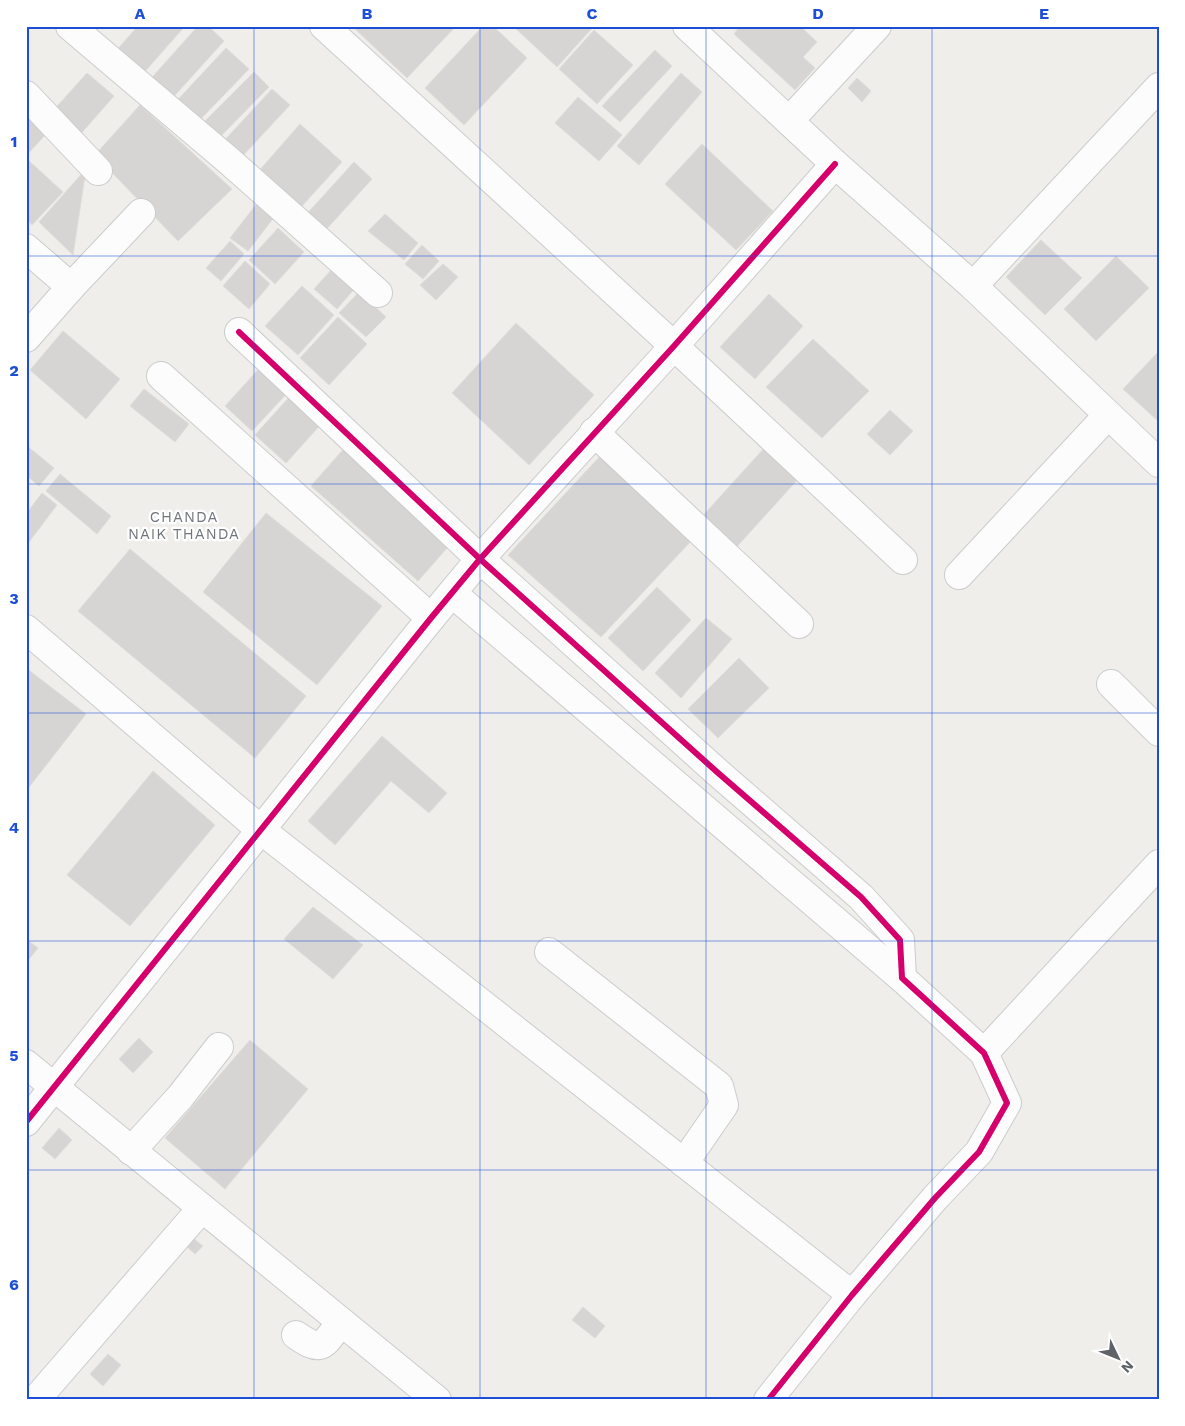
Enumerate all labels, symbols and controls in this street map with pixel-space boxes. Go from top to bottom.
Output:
text: A [135,4,146,23]
text: B [362,4,373,23]
text: C [587,4,598,23]
text: D [812,4,824,23]
text: E [1039,4,1049,23]
text: 1 [11,132,17,151]
text: 2 [9,361,19,380]
district label: CHANDA NAIK THANDA [128,508,240,543]
text: 3 [9,589,19,608]
text: 4 [9,818,19,837]
text: 5 [9,1046,19,1065]
text: 6 [9,1275,19,1294]
north arrow [1092,1334,1142,1384]
text: N [1118,1358,1137,1376]

